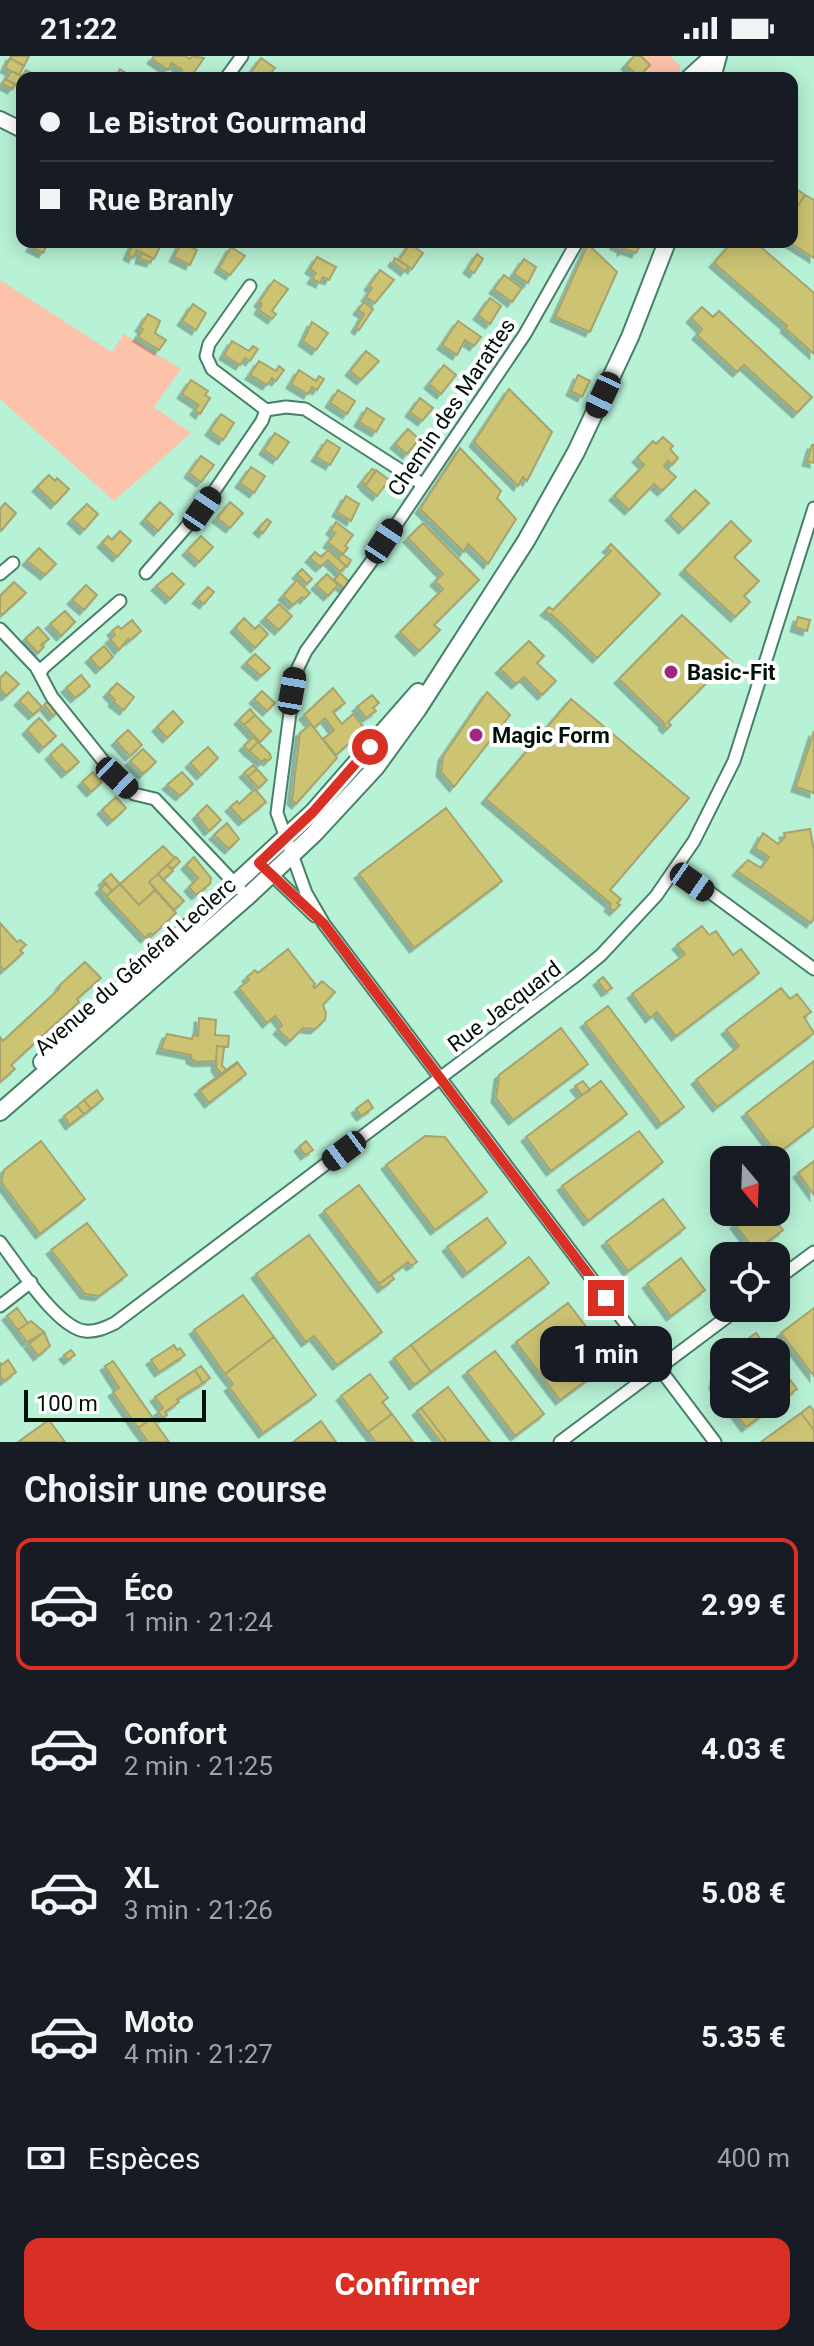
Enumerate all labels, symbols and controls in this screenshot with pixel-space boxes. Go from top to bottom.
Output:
text: 21:22 [40,11,117,46]
text: Le Bistrot Gourmand [88,105,367,140]
text: Rue Branly [88,182,233,217]
street label: Chemin des Marattes [383,314,520,501]
car [582,368,624,422]
car [179,482,225,536]
car [361,514,407,568]
place label: Basic-Fit [687,660,776,685]
marker: Basic-Fit [662,663,680,681]
car [276,665,308,717]
place label: Magic Form [492,723,610,748]
marker: Magic Form [467,726,485,744]
route start [352,729,388,765]
car [91,753,143,803]
car [665,858,719,906]
street label: Avenue du Général Leclerc [30,872,241,1061]
street label: Rue Jacquard [443,956,566,1057]
car [318,1127,370,1175]
north arrow [710,1146,790,1226]
map controls [710,1146,790,1418]
button: locate [710,1242,790,1322]
route end [588,1280,624,1316]
callout: 1 min [540,1326,672,1382]
button: layers [710,1338,790,1418]
text: 1 min [573,1339,639,1369]
scale bar [24,1386,206,1422]
text: 100 m [36,1391,98,1416]
text: Choisir une course [24,1469,327,1511]
icon: car [28,1568,100,1640]
text: Éco [124,1572,173,1607]
text: 2.99 € [701,1587,786,1622]
text: 1 min · 21:24 [124,1607,273,1637]
icon: car [28,1712,100,1784]
text: Confort [124,1716,227,1751]
text: 4.03 € [701,1731,786,1766]
text: 2 min · 21:25 [124,1751,273,1781]
icon: car [28,1856,100,1928]
text: XL [124,1860,159,1895]
text: 5.08 € [701,1875,786,1910]
text: 3 min · 21:26 [124,1895,273,1925]
icon: car [28,2000,100,2072]
text: Moto [124,2004,194,2039]
text: 5.35 € [701,2019,786,2054]
text: 4 min · 21:27 [124,2039,273,2069]
icon: cash [24,2136,68,2180]
text: Espèces [88,2141,200,2176]
text: 400 m [717,2143,790,2173]
button: Confirmer [24,2238,790,2330]

